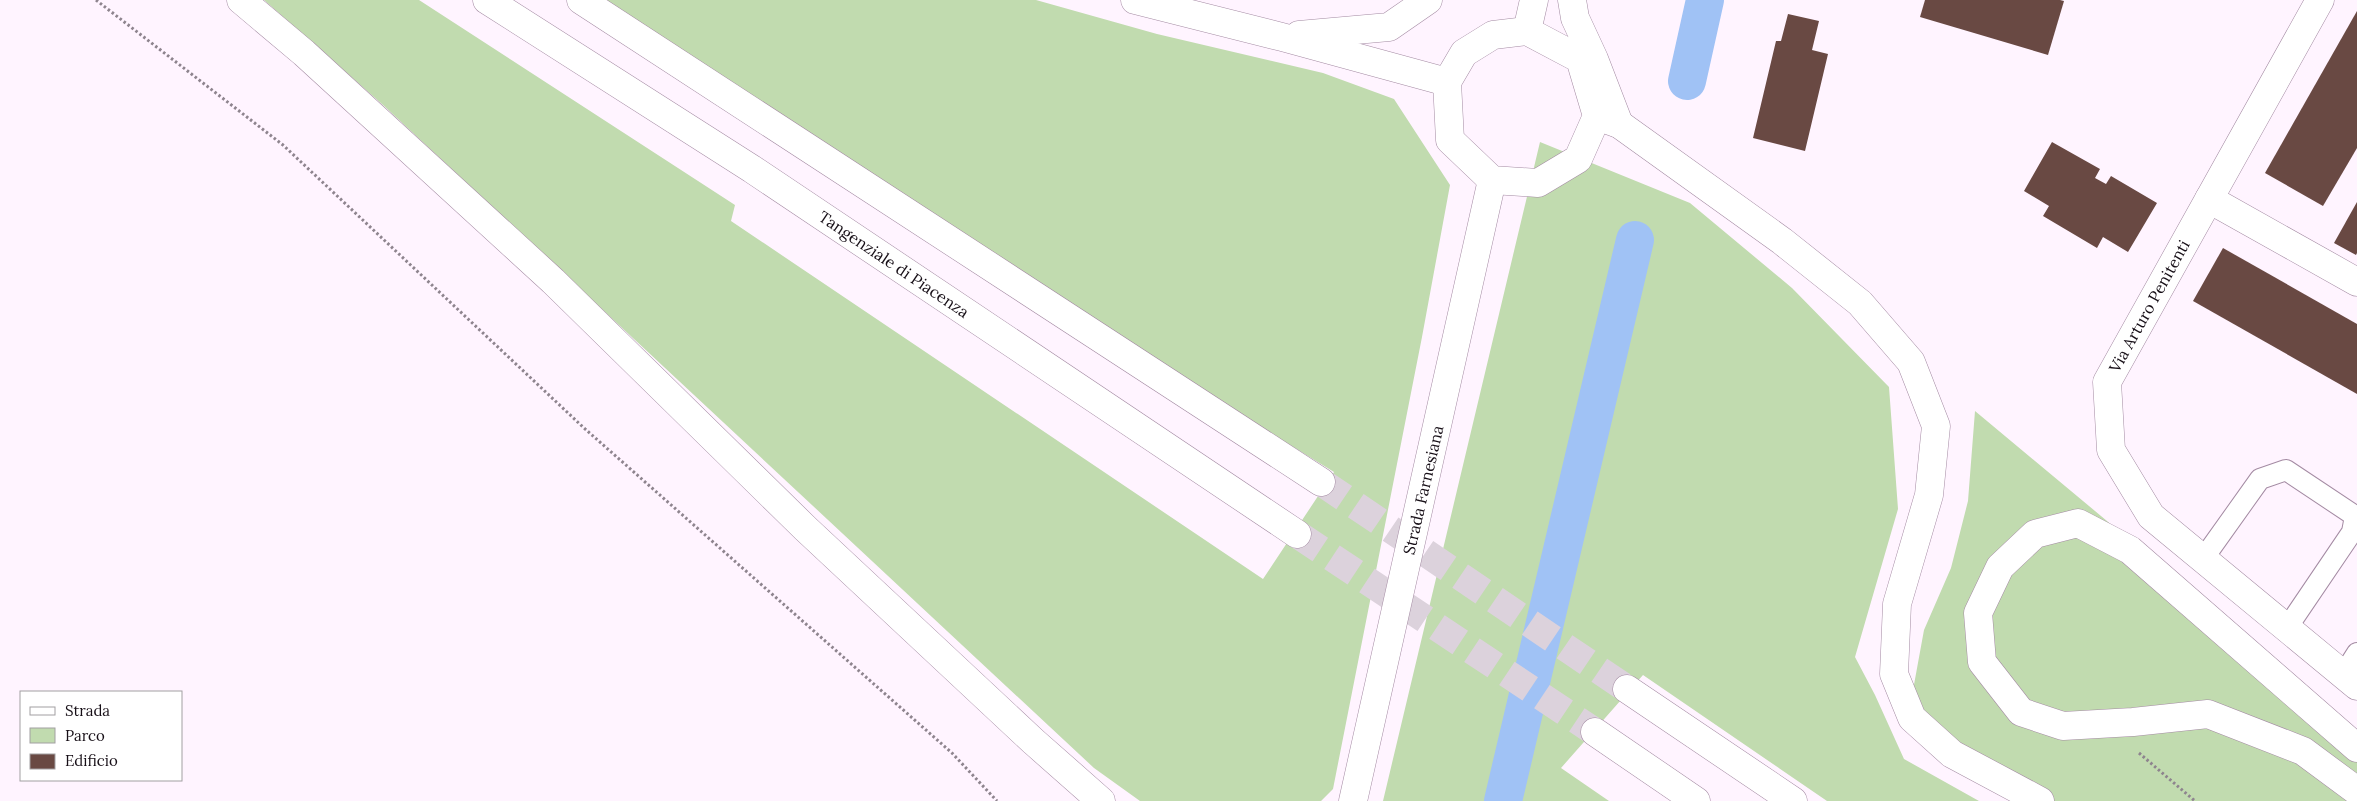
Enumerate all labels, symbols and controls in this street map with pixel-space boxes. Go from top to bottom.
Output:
street label: Tangenziale di Piacenza [815,206,973,322]
street label: Via Arturo Penitenti [2104,236,2194,377]
street label: Strada Farnesiana [1398,423,1448,557]
legend [20,691,182,781]
text: Strada [65,701,110,720]
text: Parco [65,726,105,745]
text: Edificio [65,751,118,770]

